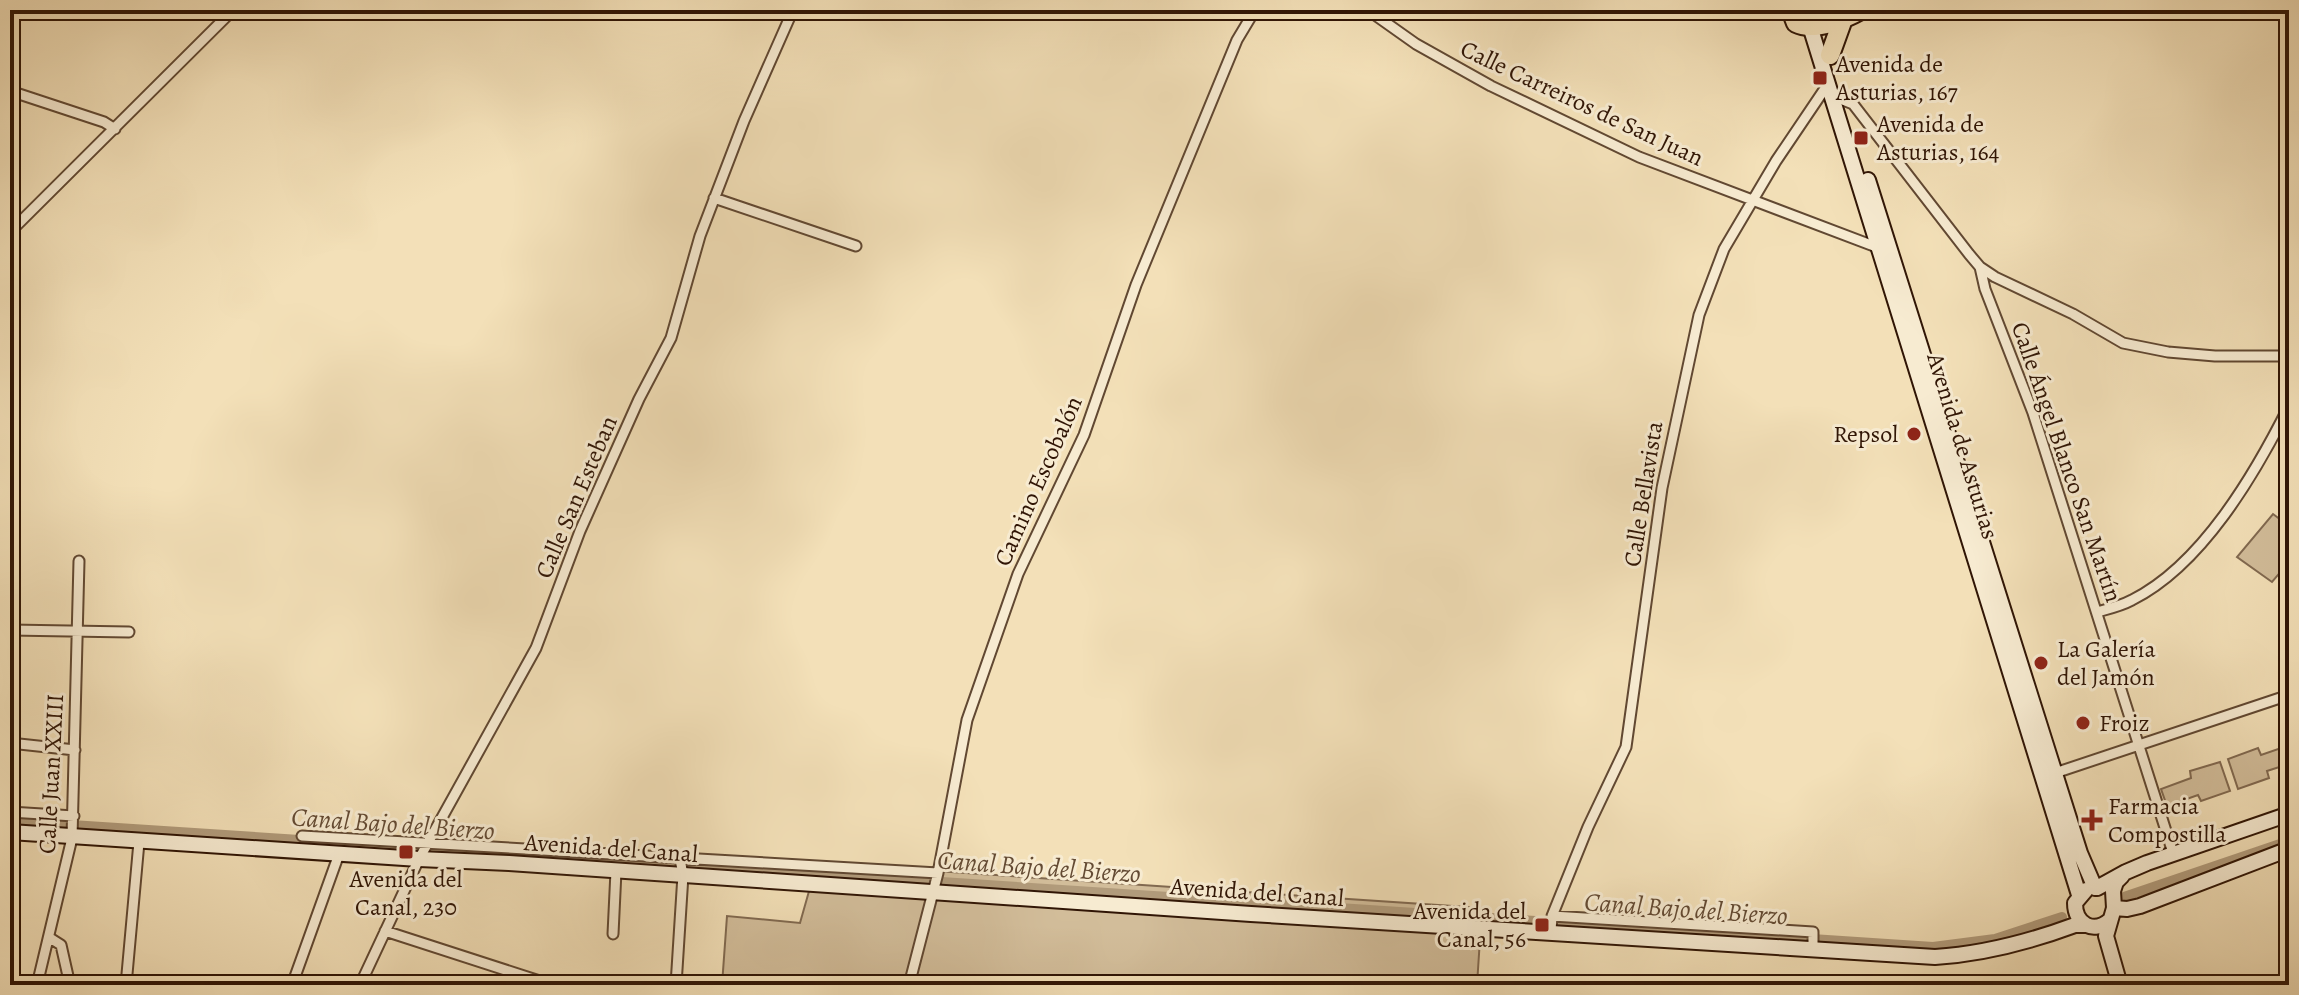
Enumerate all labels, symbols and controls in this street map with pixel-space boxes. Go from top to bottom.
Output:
street label: Calle Carreiros de San Juan [1455,33,1709,173]
place label: Avenida de Asturias, 167 [1835,48,1959,108]
marker: Avenida de Asturias, 167 [1811,69,1829,87]
place label: Avenida de Asturias, 164 [1876,108,2000,168]
marker: Avenida de Asturias, 164 [1852,129,1870,147]
street label: Calle Ángel Blanco San Martín [2004,318,2130,606]
street label: Avenida de Asturias [1919,348,2007,543]
street label: Camino Escobalón [986,391,1090,571]
street label: Calle San Esteban [527,411,625,583]
street label: Calle Bellavista [1616,418,1670,569]
place label: Repsol [1833,418,1898,450]
marker: Repsol [1905,425,1923,443]
place label: La Galería del Jamón [2057,633,2157,693]
marker: La Galería del Jamón [2032,654,2050,672]
street label: Calle Juan XXIII [31,693,71,855]
place label: Froiz [2099,707,2150,739]
marker: Froiz [2074,714,2092,732]
place label: Farmacia Compostilla [2108,790,2227,850]
water label: Canal Bajo del Bierzo [290,799,496,849]
marker: Farmacia Compostilla [2083,811,2101,829]
street label: Avenida del Canal [522,826,699,870]
water label: Canal Bajo del Bierzo [936,842,1142,892]
marker: Avenida del Canal, 230 [397,843,415,861]
place label: Avenida del Canal, 230 [349,863,463,923]
street label: Avenida del Canal [1168,870,1345,914]
water label: Canal Bajo del Bierzo [1583,884,1789,934]
place label: Avenida del Canal, 56 [1412,895,1526,955]
marker: Avenida del Canal, 56 [1533,916,1551,934]

